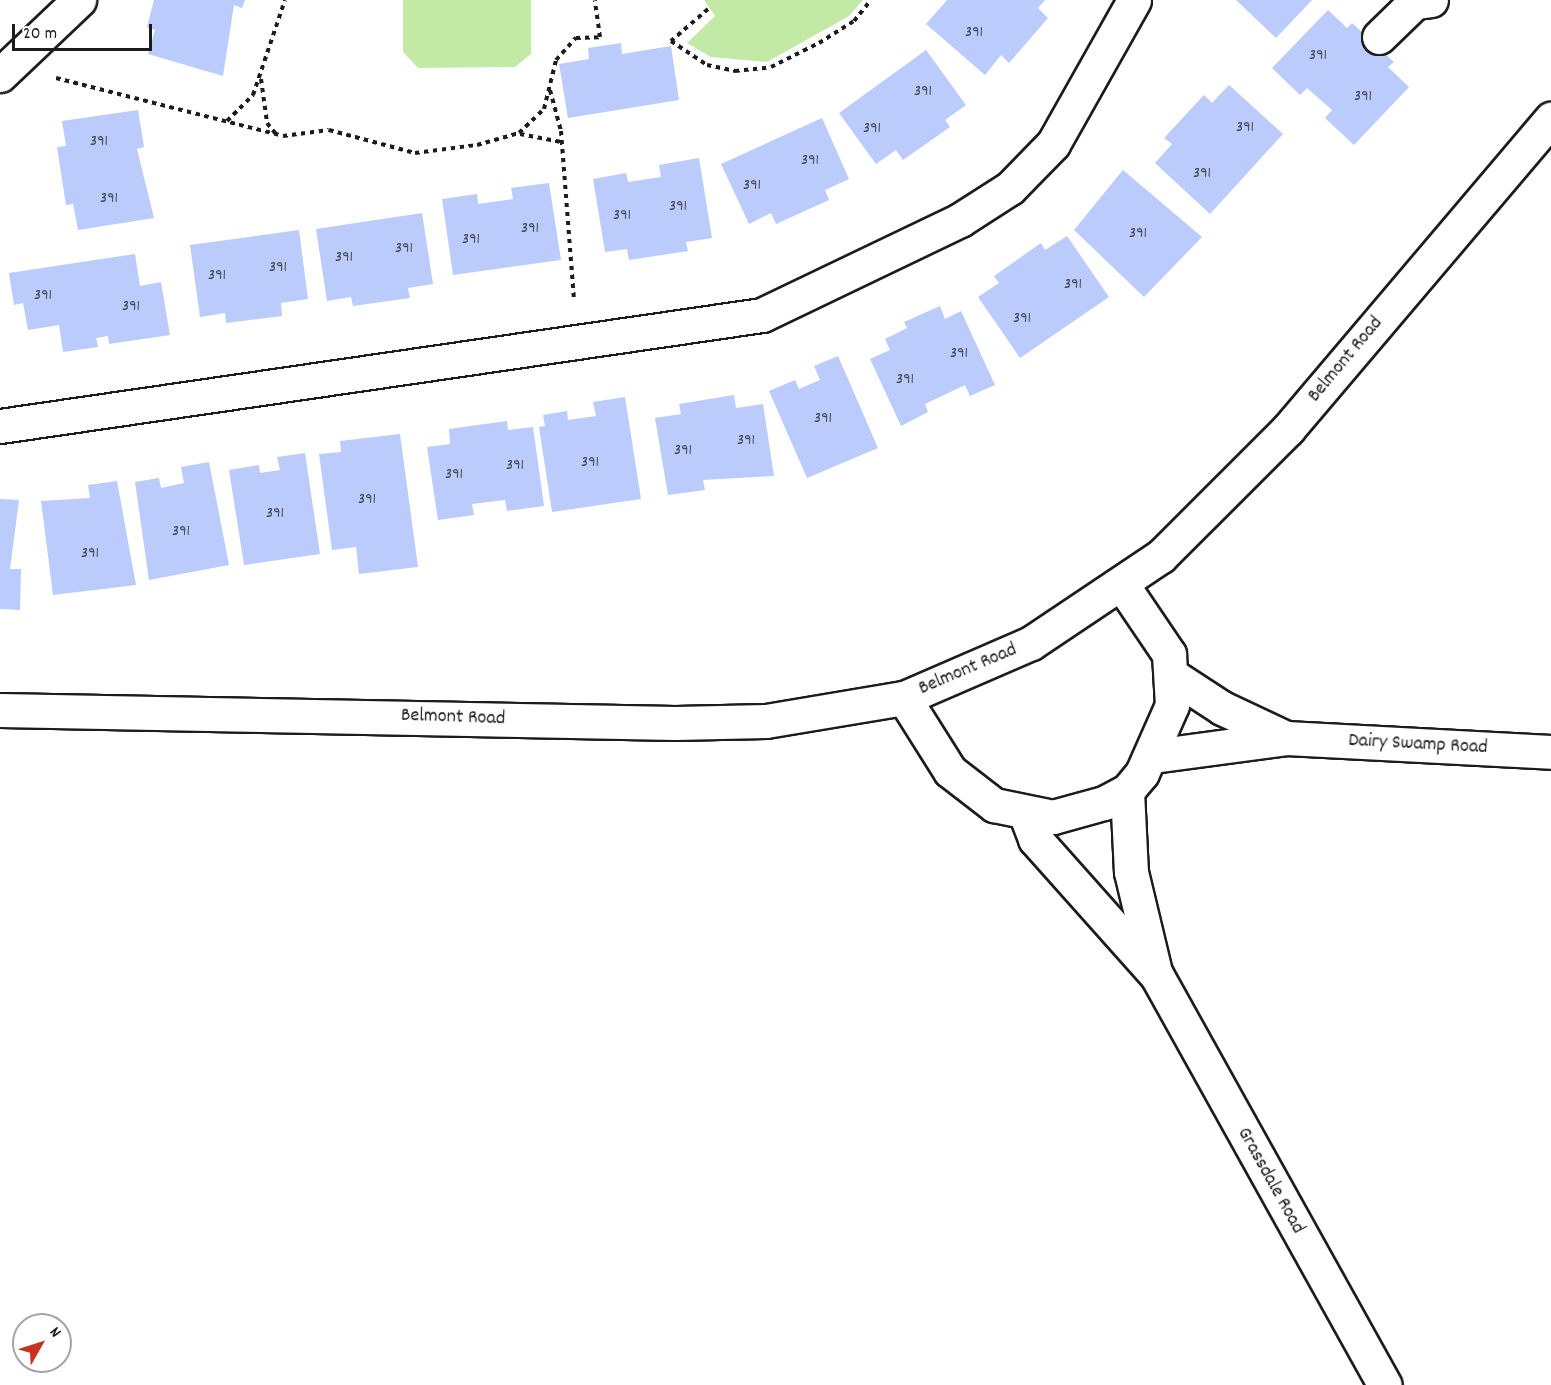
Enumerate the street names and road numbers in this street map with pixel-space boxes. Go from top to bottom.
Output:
street label: Belmont Road [1303,312,1389,408]
street label: Belmont Road [915,639,1021,701]
street label: Belmont Road [400,704,506,732]
street label: Dairy Swamp Road [1348,729,1488,761]
street label: Grassdale Road [1231,1124,1309,1238]

